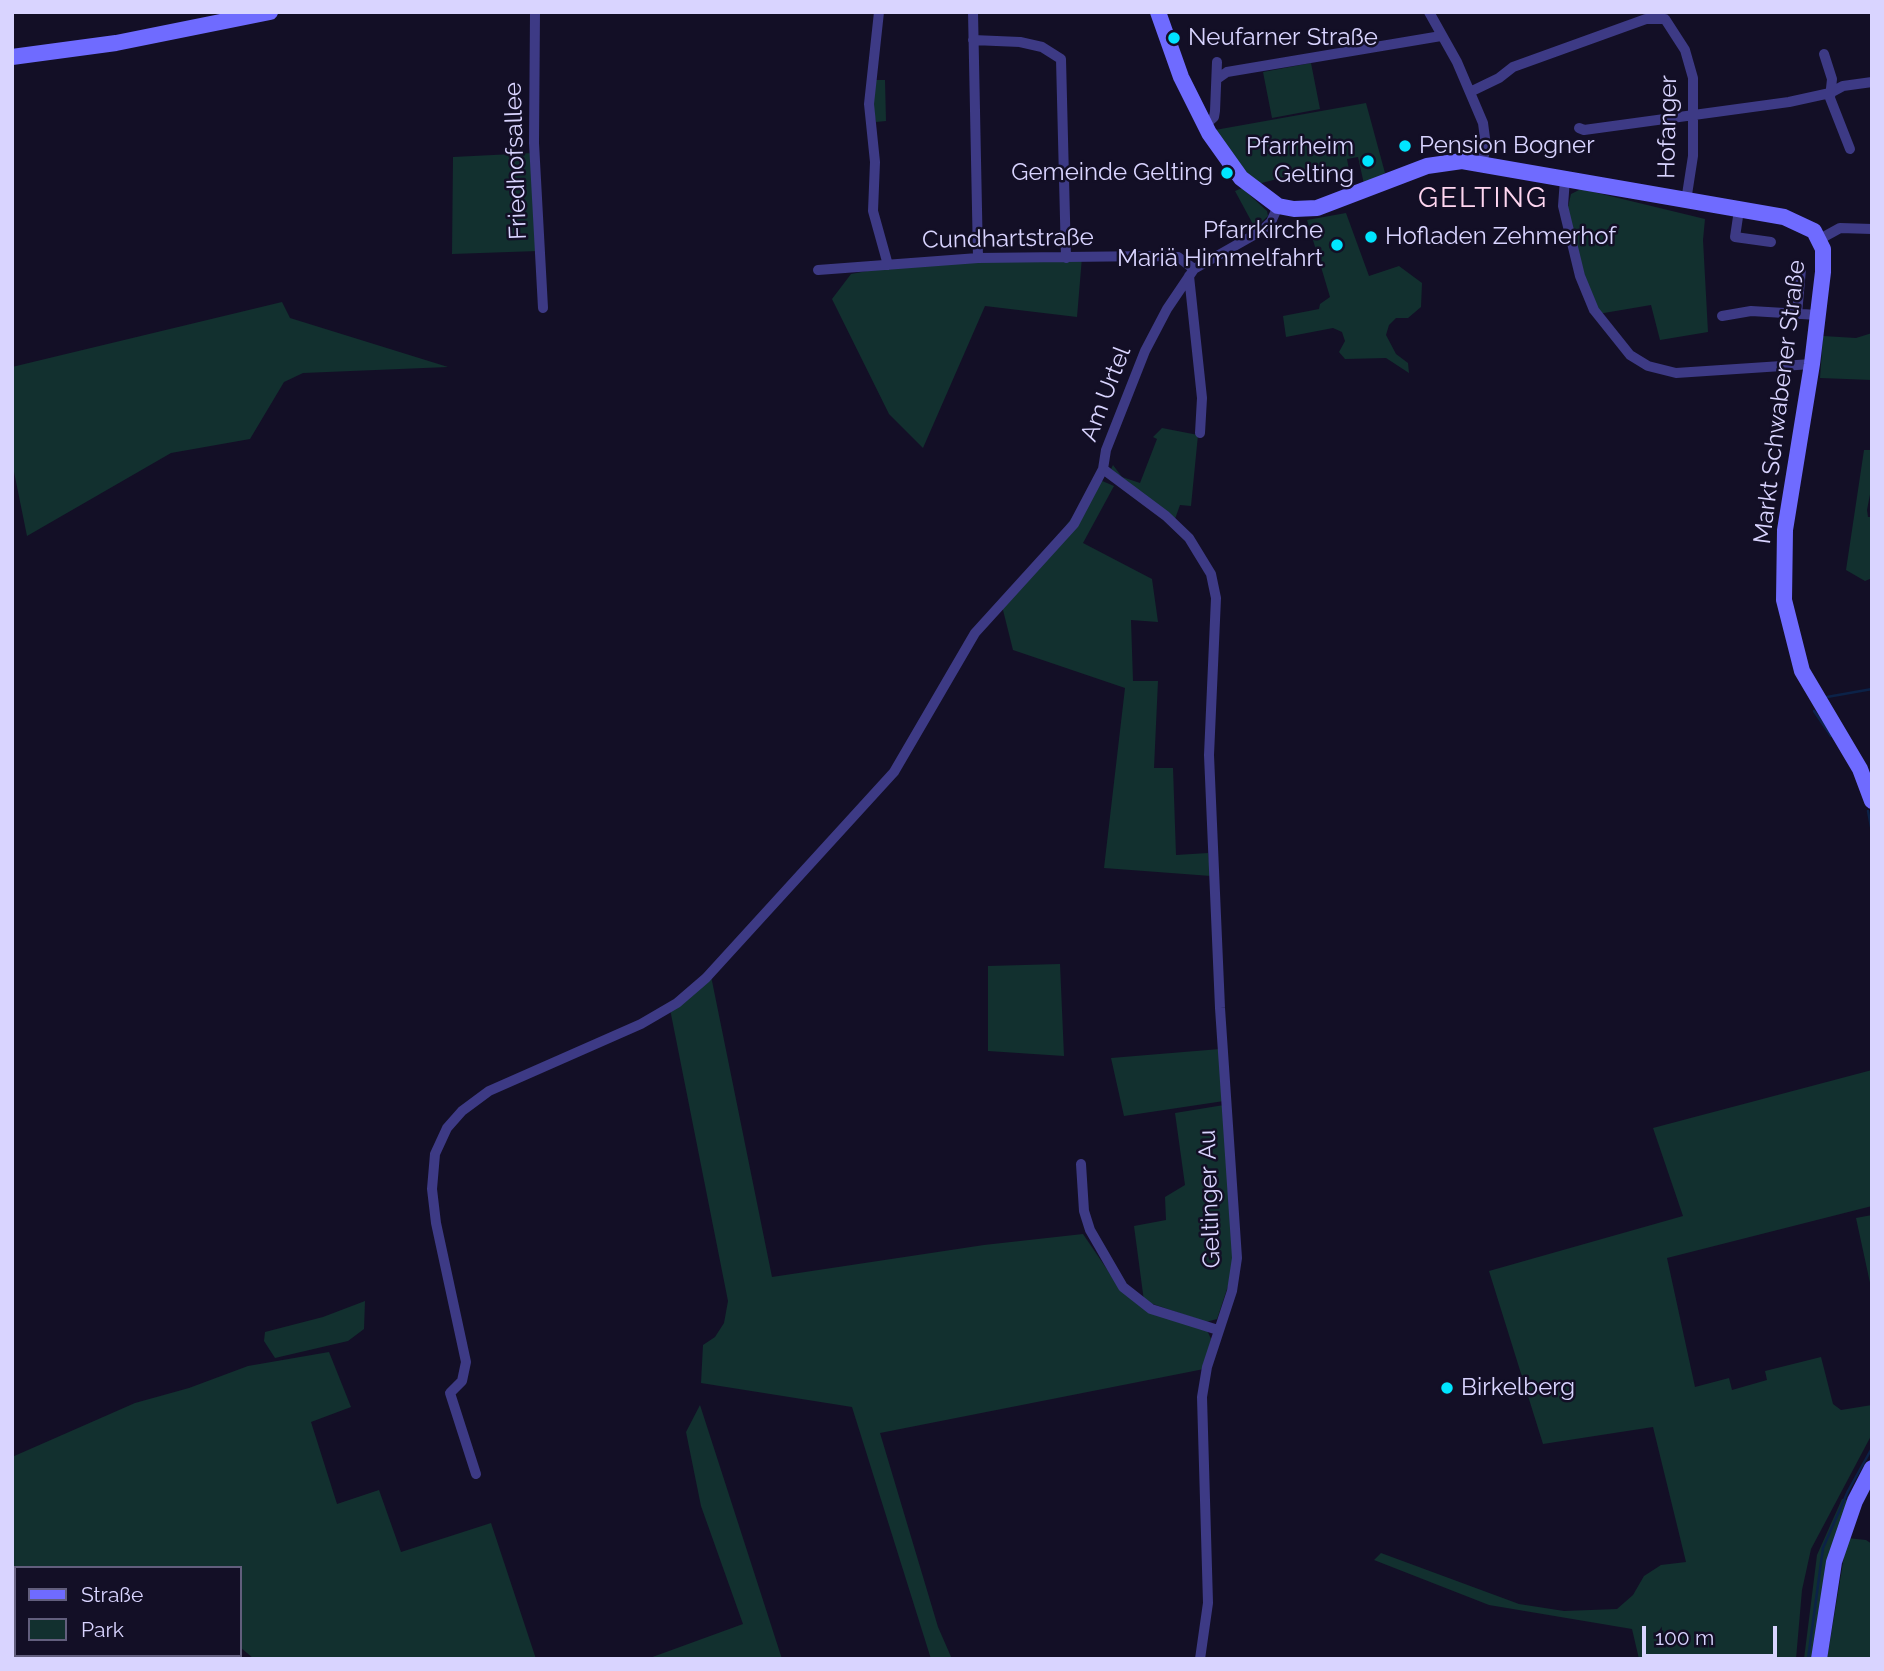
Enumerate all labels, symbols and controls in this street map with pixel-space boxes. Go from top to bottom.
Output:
place label: Neufarner Straße [1188,24,1378,52]
marker: Neufarner Straße [1166,30,1182,46]
street label: Hofanger [1653,75,1683,179]
street label: Friedhofsallee [499,82,533,240]
place label: Pension Bogner [1419,132,1595,160]
place label: Pfarrheim Gelting [1246,133,1354,189]
marker: Pension Bogner [1397,138,1413,154]
marker: Pfarrheim Gelting [1360,153,1376,169]
place label: Gemeinde Gelting [1011,159,1213,187]
marker: Gemeinde Gelting [1219,165,1235,181]
district label: GELTING [1419,182,1547,216]
place label: Pfarrkirche Mariä Himmelfahrt [1117,217,1323,273]
street label: Cundhartstraße [922,223,1094,255]
place label: Hofladen Zehmerhof [1385,223,1616,251]
marker: Hofladen Zehmerhof [1363,229,1379,245]
marker: Pfarrkirche Mariä Himmelfahrt [1329,237,1345,253]
street label: Markt Schwabener Straße [1748,258,1812,546]
street label: Am Urtel [1075,343,1137,445]
street label: Geltinger Au [1193,1129,1227,1269]
place label: Birkelberg [1461,1374,1575,1402]
marker: Birkelberg [1439,1380,1455,1396]
legend [14,1566,242,1657]
text: Straße [81,1582,143,1607]
scale bar [1646,1612,1781,1656]
text: Park [81,1617,124,1642]
text: 100 m [1655,1625,1714,1650]

